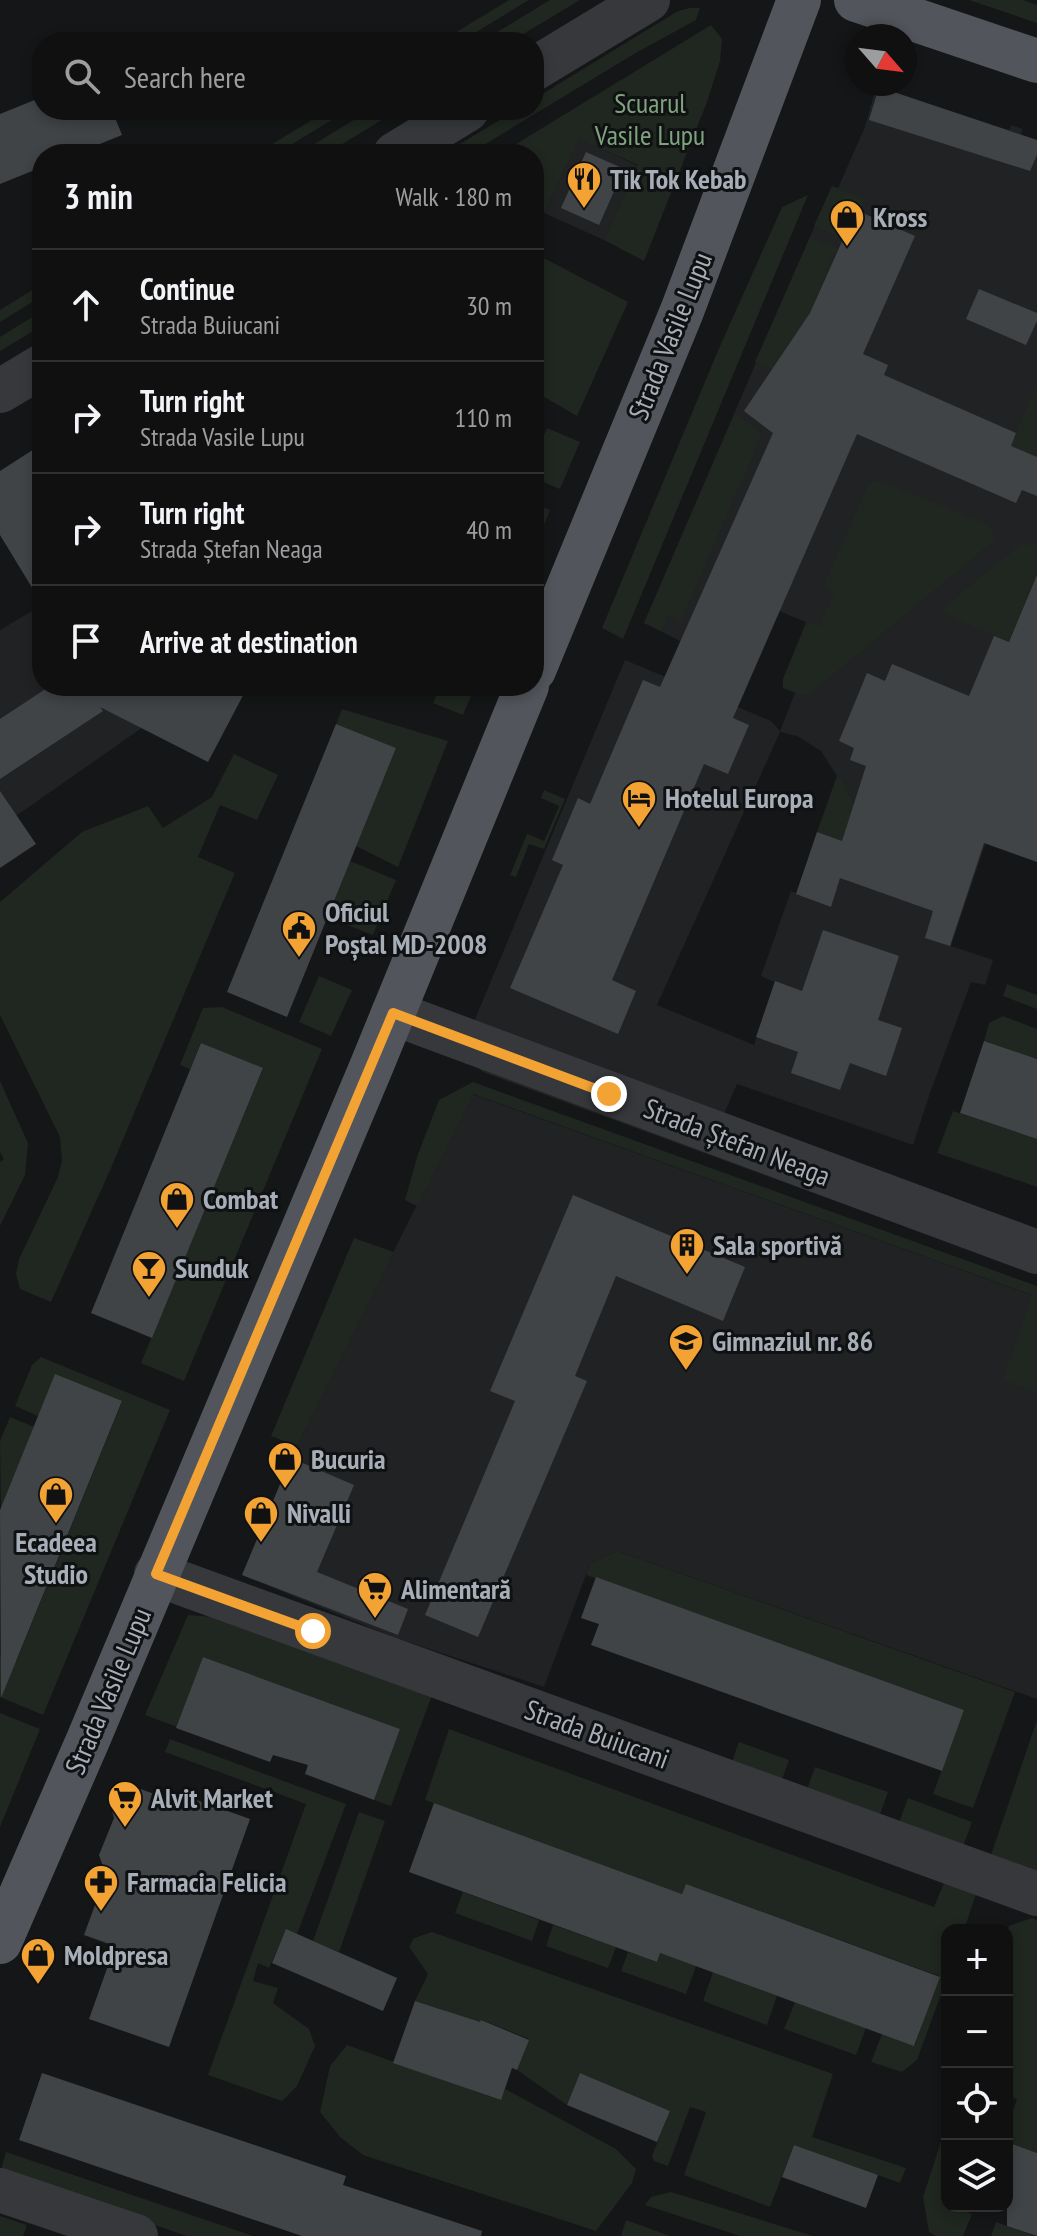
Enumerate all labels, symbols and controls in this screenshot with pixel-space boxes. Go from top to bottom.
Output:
north arrow [845,24,917,96]
search box [32,32,544,120]
icon: search [60,54,104,98]
text: Search here [124,57,246,96]
park label: Scuarul Vasile Lupu [594,84,705,153]
restaurant icon: Tik Tok Kebab [565,160,603,210]
place label: Tik Tok Kebab [610,160,746,197]
text: 3 min [64,174,133,218]
text: Walk · 180 m [395,180,512,213]
shop icon: Kross [828,198,866,248]
place label: Kross [873,198,928,235]
street label: Strada Vasile Lupu [619,247,720,425]
text: Continue [140,269,235,308]
icon: ahead [64,283,108,327]
text: 30 m [466,289,512,322]
text: Strada Buiucani [140,308,280,341]
text: Turn right [140,381,244,420]
icon: right [64,395,108,439]
text: 110 m [454,401,512,434]
text: Strada Vasile Lupu [140,420,305,453]
text: Turn right [140,493,244,532]
icon: right [64,507,108,551]
text: 40 m [466,513,512,546]
text: Strada Ștefan Neaga [140,532,323,565]
icon: arrive [64,619,108,663]
text: Arrive at destination [140,622,358,661]
hotel icon: Hotelul Europa [620,779,658,829]
place label: Hotelul Europa [665,779,814,816]
place label: Oficiul Poștal MD-2008 [325,893,488,962]
public building icon: Oficiul Poștal MD-2008 [280,909,318,959]
route end [591,1076,627,1112]
street label: Strada Ștefan Neaga [639,1089,836,1194]
shop icon: Combat [158,1180,196,1230]
place label: Combat [203,1180,278,1217]
building icon: Sala sportivă [668,1226,706,1276]
place label: Sala sportivă [713,1226,842,1263]
bar icon: Sunduk [130,1249,168,1299]
place label: Sunduk [175,1249,249,1286]
school or university icon: Gimnaziul nr. 86 [667,1322,705,1372]
place label: Gimnaziul nr. 86 [712,1322,873,1359]
shop icon: Bucuria [266,1440,304,1490]
place label: Bucuria [311,1440,386,1477]
shop icon: Ecadeea Studio [37,1475,75,1525]
shop icon: Nivalli [242,1494,280,1544]
place label: Nivalli [287,1494,351,1531]
place label: Ecadeea Studio [15,1523,97,1592]
supermarket icon: Alimentară [356,1570,394,1620]
place label: Alimentară [400,1570,511,1607]
street label: Strada Vasile Lupu [56,1602,159,1780]
route start [295,1613,331,1649]
street label: Strada Buiucani [520,1690,674,1777]
supermarket icon: Alvit Market [106,1779,144,1829]
place label: Alvit Market [150,1779,273,1816]
pharmacy icon: Farmacia Felicia [82,1863,120,1913]
place label: Farmacia Felicia [127,1863,287,1900]
map controls [941,1924,1013,2212]
button: + [941,1924,1013,1996]
shop icon: Moldpresa [19,1936,57,1986]
place label: Moldpresa [64,1936,168,1973]
button: − [941,1996,1013,2068]
button: locate [941,2068,1013,2140]
button: layers [941,2140,1013,2212]

